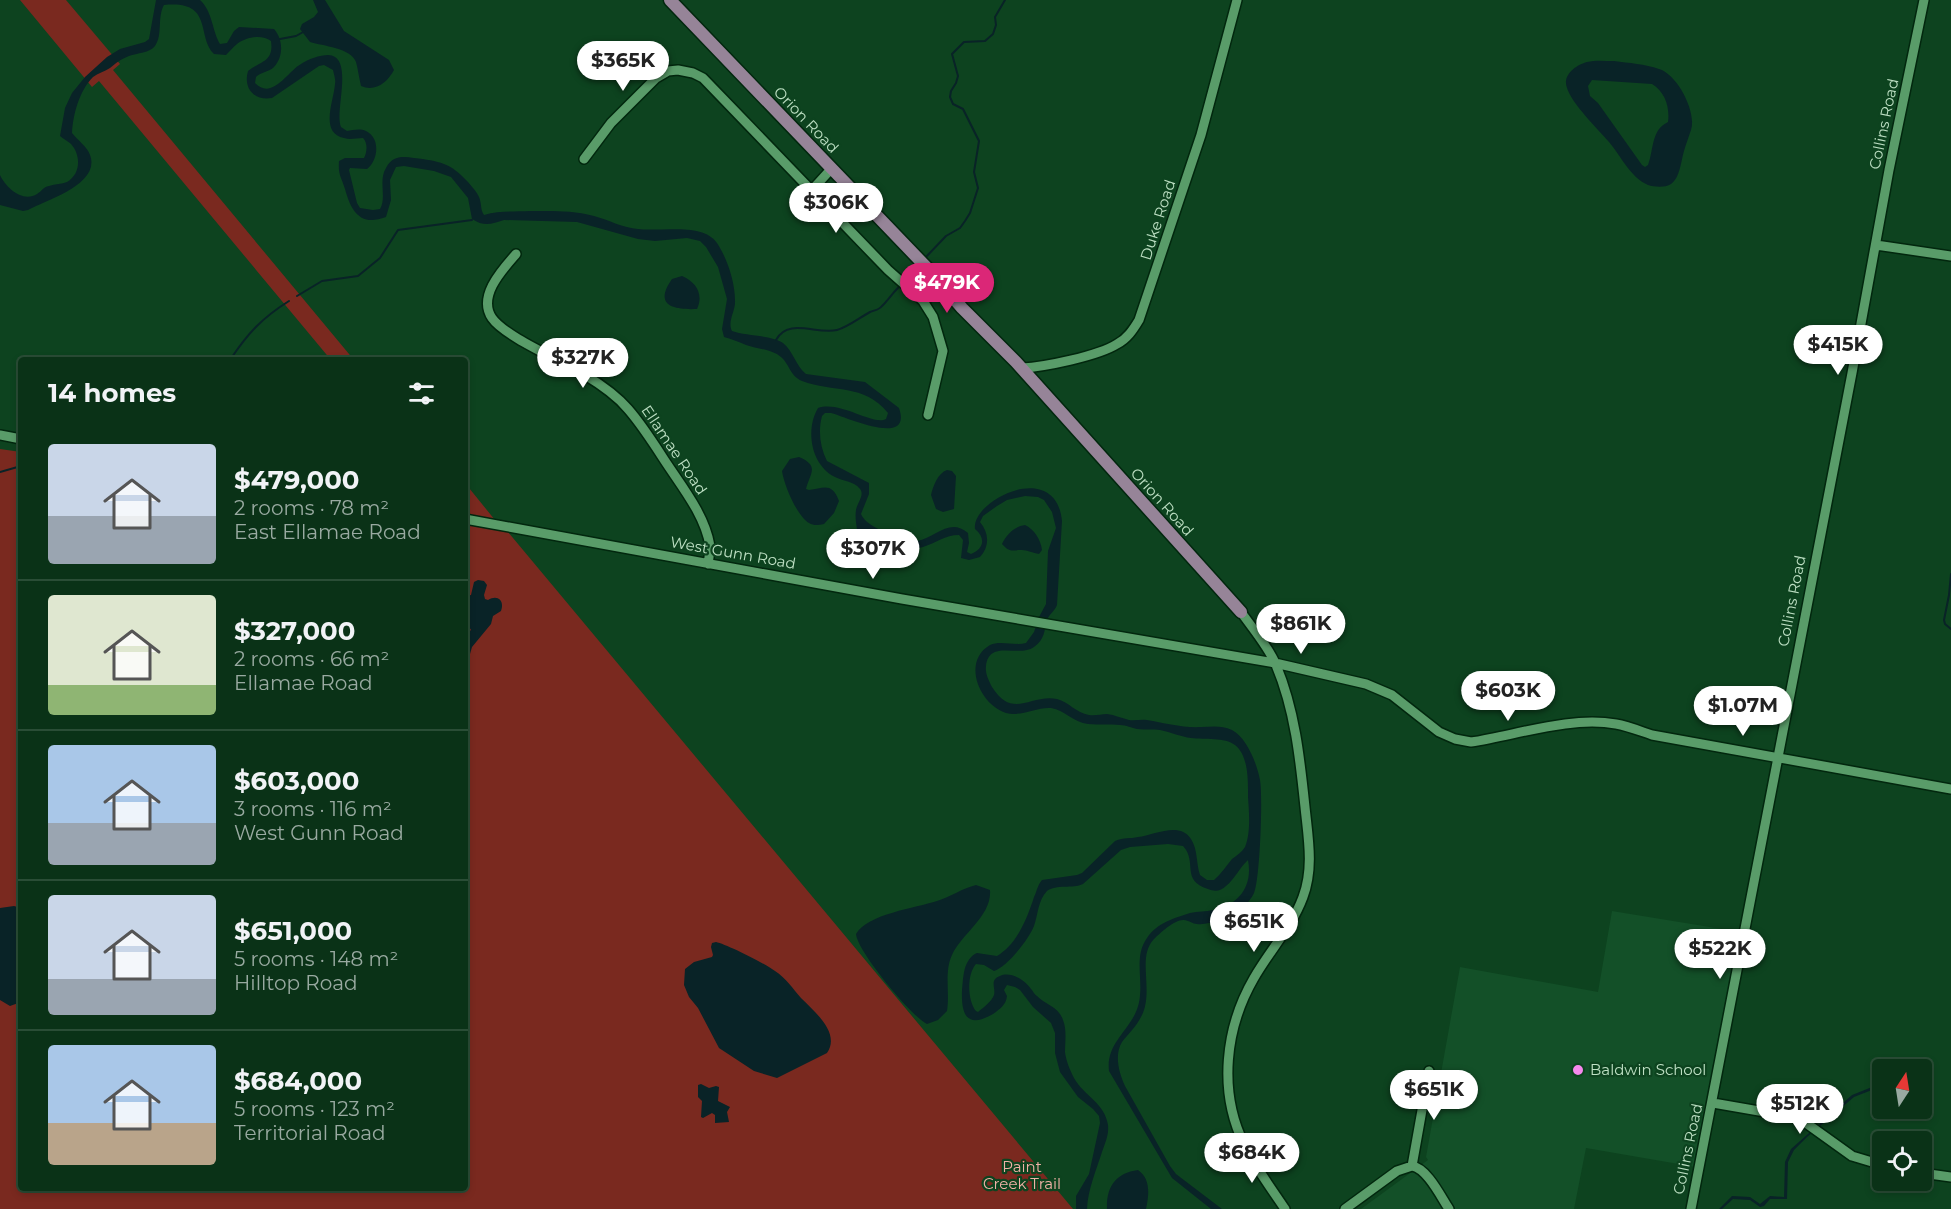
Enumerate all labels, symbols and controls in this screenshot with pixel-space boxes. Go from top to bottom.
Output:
pin: $365K [581,41,665,92]
text: $365K [591,48,655,72]
street label: Collins Road [1865,77,1902,171]
street label: Orion Road [770,82,843,157]
street label: Duke Road [1136,177,1179,262]
pin: $306K [794,183,878,234]
text: $306K [803,190,869,214]
pin: $479K [905,263,989,314]
text: $479K [914,270,980,294]
pin: $415K [1796,325,1880,376]
text: $415K [1808,332,1868,356]
pin: $327K [541,338,625,389]
text: $327K [551,345,615,369]
text: 14 homes [48,377,176,409]
icon: filters [405,377,438,410]
street label: Ellamae Road [637,401,711,498]
text: $479,000 [234,464,359,496]
street label: Orion Road [1127,464,1198,540]
icon: home [96,468,168,540]
text: 2 rooms · 78 m² [234,496,389,520]
text: East Ellamae Road [234,520,421,544]
pin: $307K [831,529,915,580]
street label: West Gunn Road [669,532,797,573]
text: $307K [840,536,906,560]
street label: Collins Road [1773,554,1810,648]
pin: $861K [1259,604,1343,655]
text: $861K [1270,611,1332,635]
text: $327,000 [234,615,355,647]
icon: home [96,619,168,691]
text: 2 rooms · 66 m² [234,647,389,671]
text: Ellamae Road [234,671,373,695]
pin: $603K [1466,671,1550,722]
text: $603K [1475,678,1541,702]
pin: $1.07M [1694,686,1792,737]
text: $1.07M [1708,693,1778,717]
text: $603,000 [234,765,359,797]
icon: home [96,769,168,841]
text: 3 rooms · 116 m² [234,797,392,821]
text: West Gunn Road [234,821,404,845]
pin: $651K [1212,902,1296,953]
text: $651K [1224,909,1284,933]
text: $651,000 [234,915,352,947]
icon: home [96,919,168,991]
pin: $522K [1678,929,1762,980]
text: $522K [1689,936,1751,960]
text: 5 rooms · 148 m² [234,947,398,971]
text: Hilltop Road [234,971,358,995]
north arrow [1872,1059,1932,1119]
map controls [1872,1059,1932,1191]
place label: Baldwin School [1590,1060,1706,1079]
marker: Baldwin School [1571,1063,1585,1077]
text: $684,000 [234,1065,362,1097]
icon: home [96,1069,168,1141]
pin: $651K [1392,1070,1476,1121]
text: $651K [1404,1077,1464,1101]
pin: $512K [1758,1084,1842,1135]
text: $512K [1770,1091,1830,1115]
text: 5 rooms · 123 m² [234,1097,395,1121]
street label: Collins Road [1669,1102,1706,1196]
text: Territorial Road [234,1121,386,1145]
button: locate [1872,1131,1932,1191]
pin: $684K [1210,1133,1294,1184]
text: $684K [1218,1140,1286,1164]
park label: Paint Creek Trail [983,1157,1061,1193]

